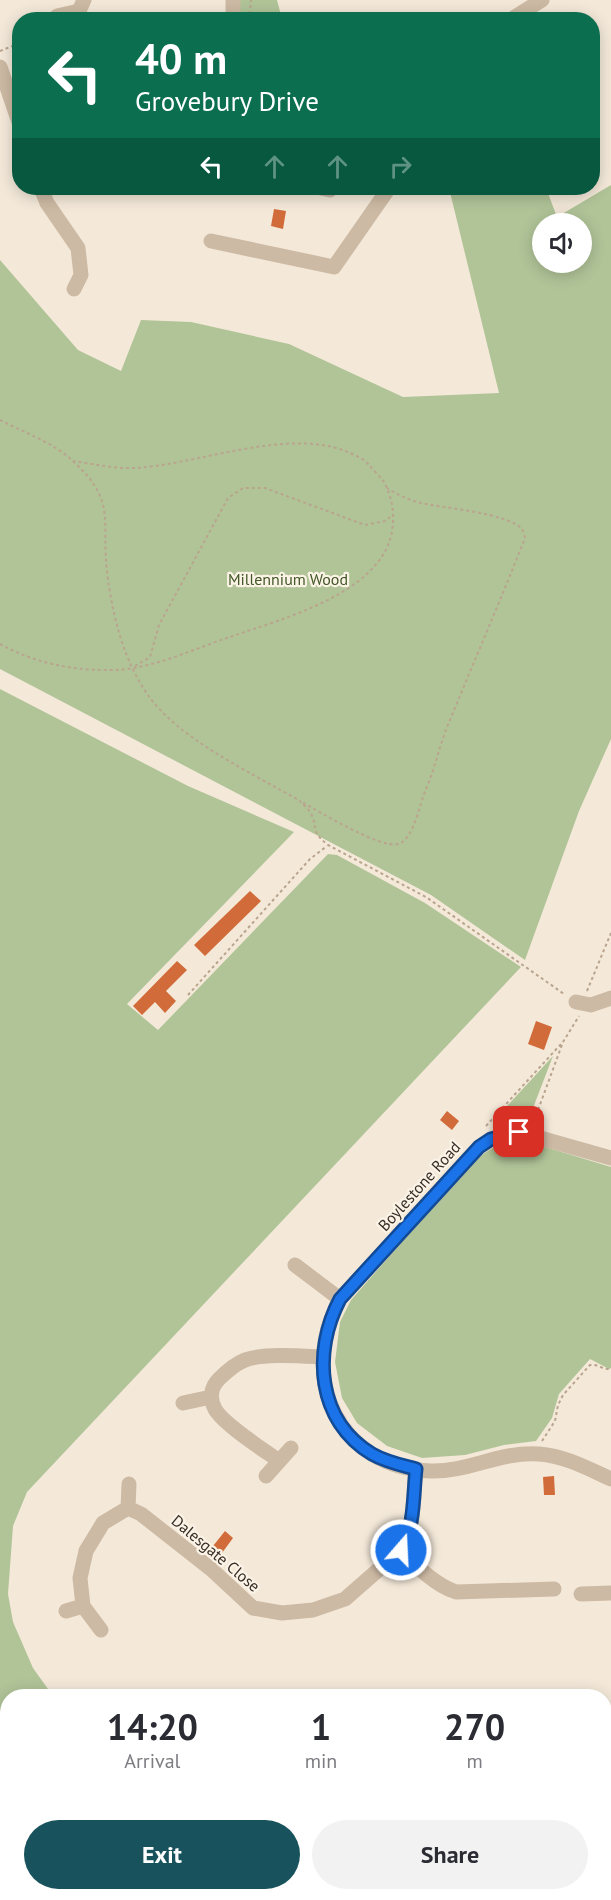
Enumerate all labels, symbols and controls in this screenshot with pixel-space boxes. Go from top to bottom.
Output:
text: 40 m [135,31,227,86]
icon: left [36,36,114,114]
text: Grovebury Drive [135,84,319,118]
icon: left [195,150,228,183]
icon: ahead [258,150,291,183]
icon: ahead [321,150,354,183]
icon: right [384,150,417,183]
map controls [532,213,592,273]
button: sound [532,213,592,273]
park label: Millennium Wood [228,569,348,589]
pin [493,1106,544,1157]
icon: arrive [502,1115,535,1148]
street label: Boylestone Road [374,1137,464,1235]
street label: Dalesgate Close [168,1510,264,1596]
position arrow [369,1518,433,1582]
text: 14:20 [107,1703,198,1750]
text: 1 [311,1703,331,1750]
text: 270 [444,1703,505,1750]
text: Arrival [124,1748,180,1774]
text: min [305,1748,337,1774]
text: m [467,1748,483,1774]
button: Exit [24,1820,300,1889]
button: Share [312,1820,588,1889]

